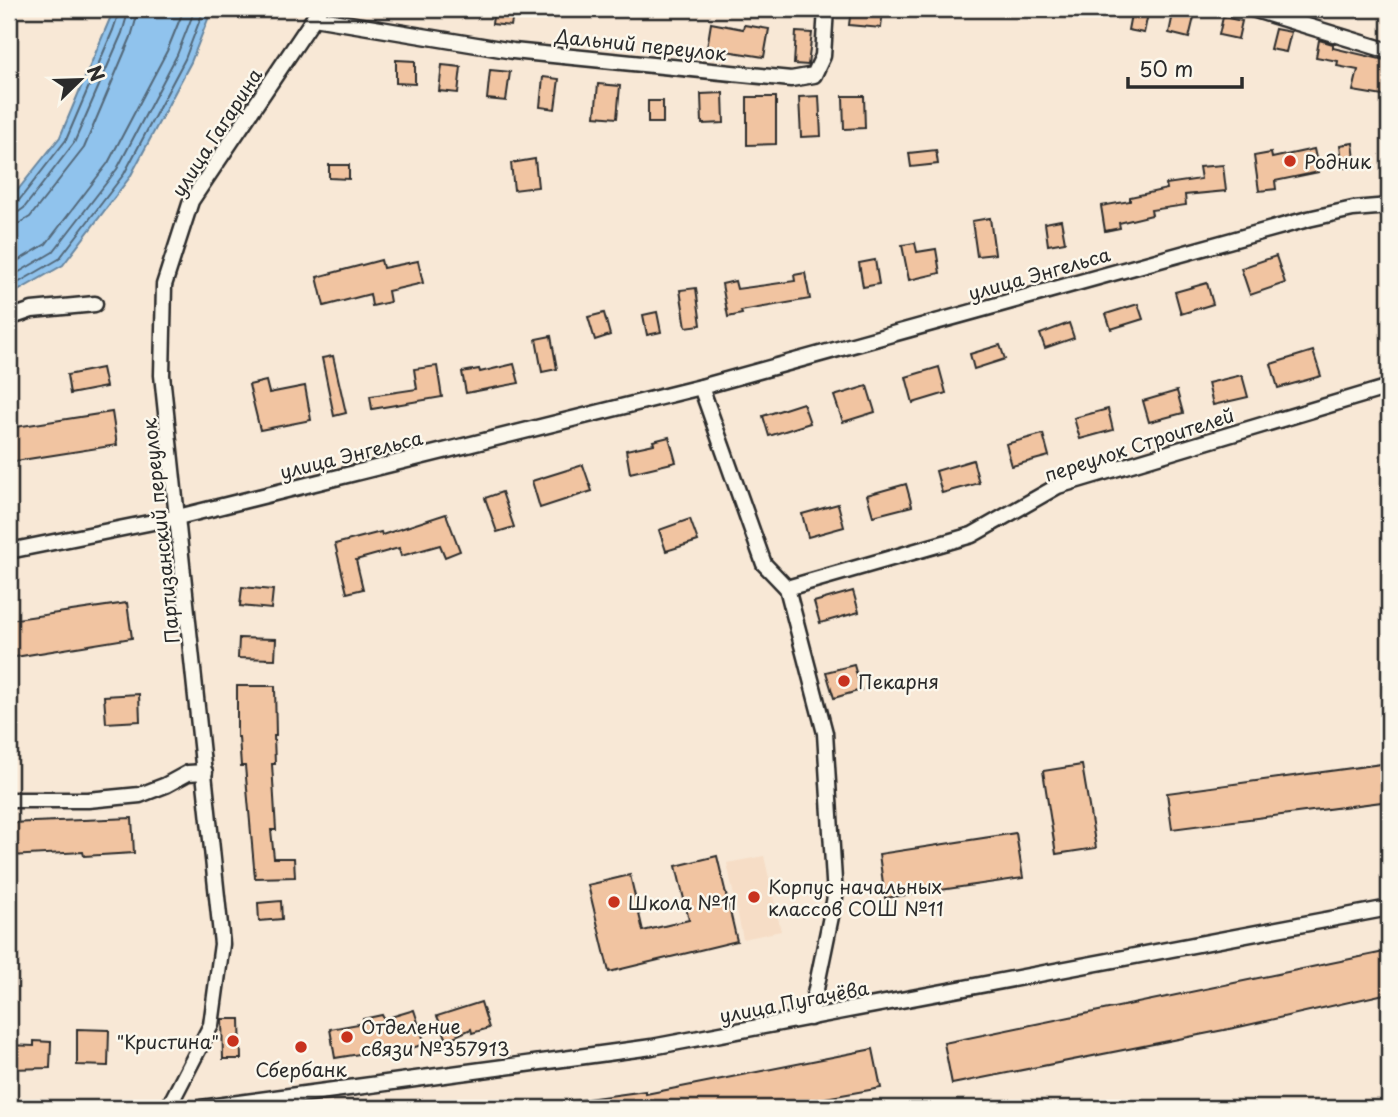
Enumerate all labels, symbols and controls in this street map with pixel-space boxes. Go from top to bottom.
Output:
street label: Дальний переулок [553,21,729,67]
north arrow [46,46,116,116]
scale bar [1128,46,1242,90]
text: 50 m [1139,52,1193,84]
text: N [81,61,112,85]
street label: улица Гагарина [164,62,268,202]
place label: Родник [1304,147,1372,175]
marker: Родник [1282,153,1298,169]
street label: улица Энгельса [965,239,1113,307]
street label: переулок Строителей [1040,400,1238,488]
street label: Партизанский переулок [134,416,186,645]
street label: улица Энгельса [277,423,426,485]
place label: Пекарня [858,667,939,695]
marker: Пекарня [836,673,852,689]
place label: Корпус начальных классов СОШ №11 [768,872,944,922]
place label: Школа №11 [628,888,737,916]
marker: Корпус начальных классов СОШ №11 [746,889,762,905]
marker: Школа №11 [606,894,622,910]
street label: улица Пугачёва [717,973,871,1029]
place label: Отделение связи №357913 [361,1012,510,1062]
place label: "Кристина" [116,1027,219,1055]
marker: Отделение связи №357913 [339,1029,355,1045]
marker: "Кристина" [225,1033,241,1049]
marker: Сбербанк [293,1039,309,1055]
place label: Сбербанк [255,1055,348,1083]

